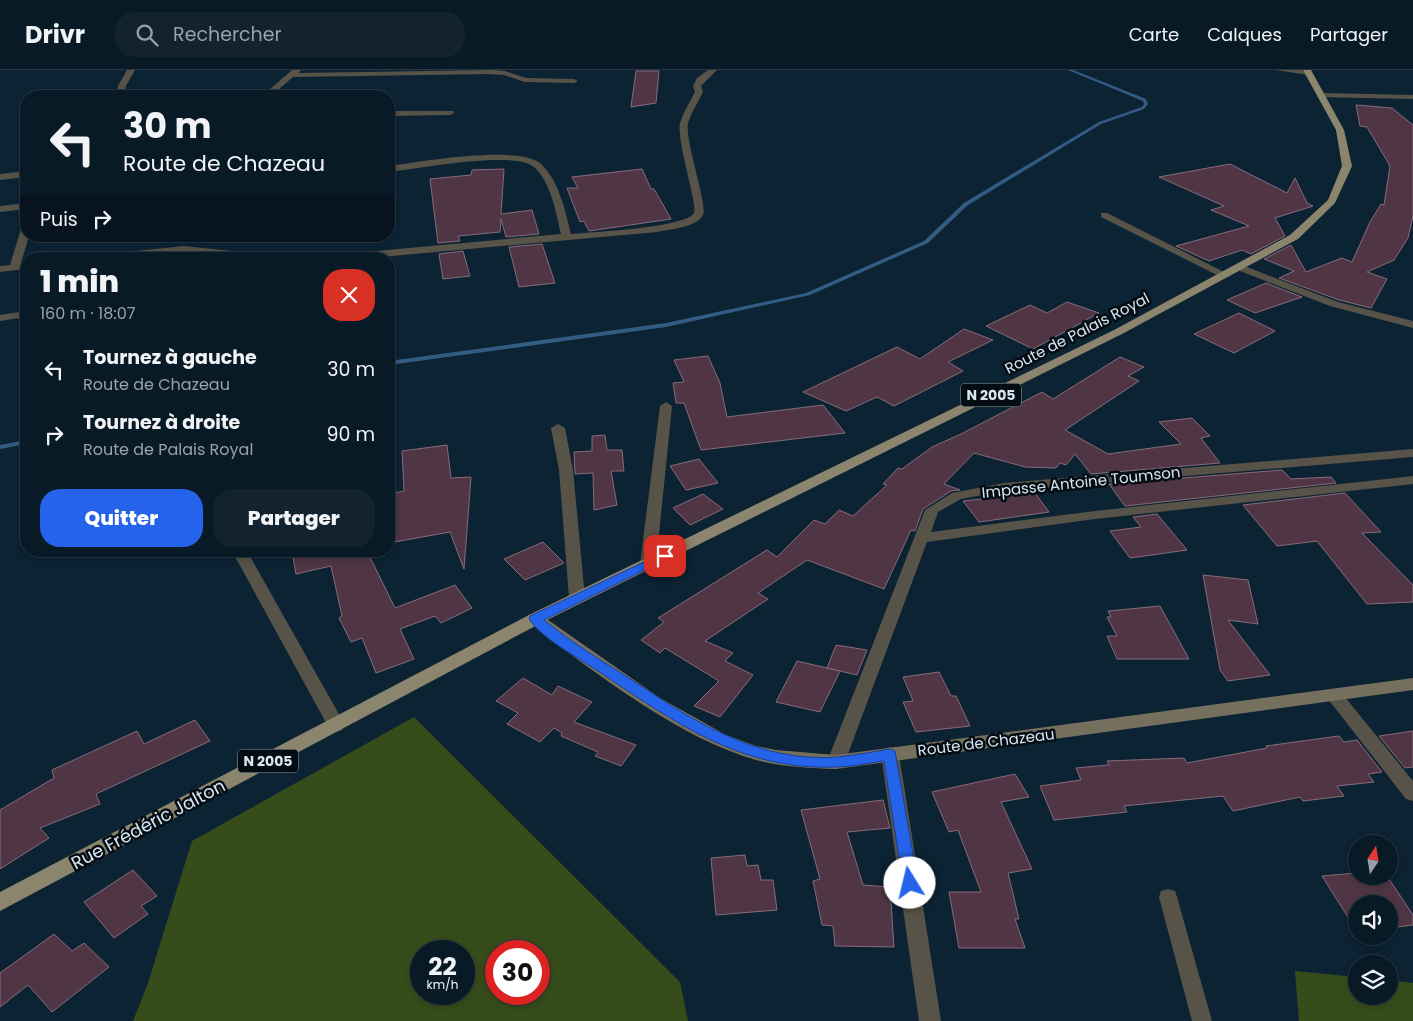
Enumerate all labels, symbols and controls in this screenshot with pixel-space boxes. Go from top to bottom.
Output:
search box [115,12,465,57]
text: Drivr [25,18,85,51]
icon: search [133,21,161,49]
text: Rechercher [173,21,282,48]
text: Carte [1129,22,1179,47]
text: Calques [1207,22,1282,47]
text: Partager [1310,22,1388,47]
text: 30 m [123,101,211,150]
icon: left [40,110,105,175]
text: Route de Chazeau [123,148,325,179]
icon: right [88,205,116,233]
text: Puis [40,206,78,233]
text: 1 min [40,260,119,303]
button: close [323,269,375,321]
street label: Route de Palais Royal [1001,287,1153,379]
text: 160 m · 18:07 [40,302,135,325]
text: Tournez à gauche [83,344,257,371]
icon: left [40,356,68,384]
text: 30 m [327,356,375,383]
text: Route de Chazeau [83,373,230,396]
road number: N 2005 [961,384,1021,406]
text: Tournez à droite [83,409,240,436]
icon: right [40,421,68,449]
text: 90 m [326,421,375,448]
text: Route de Palais Royal [83,438,253,461]
street label: Impasse Antoine Toumson [981,461,1181,503]
button: Quitter [40,489,203,547]
button: Partager [213,489,375,547]
pin [644,535,686,577]
icon: arrive [651,542,679,570]
street label: Route de Chazeau [916,723,1056,761]
road number: N 2005 [238,749,298,772]
street label: Rue Frédéric Jalton [67,773,229,875]
north arrow [1348,835,1398,885]
map controls [1348,835,1398,1005]
position arrow [883,856,935,908]
button: sound [1348,895,1398,945]
speed limit sign: 30 [485,940,550,1005]
text: 22 [428,949,457,984]
button: layers [1348,955,1398,1005]
text: km/h [427,976,458,993]

